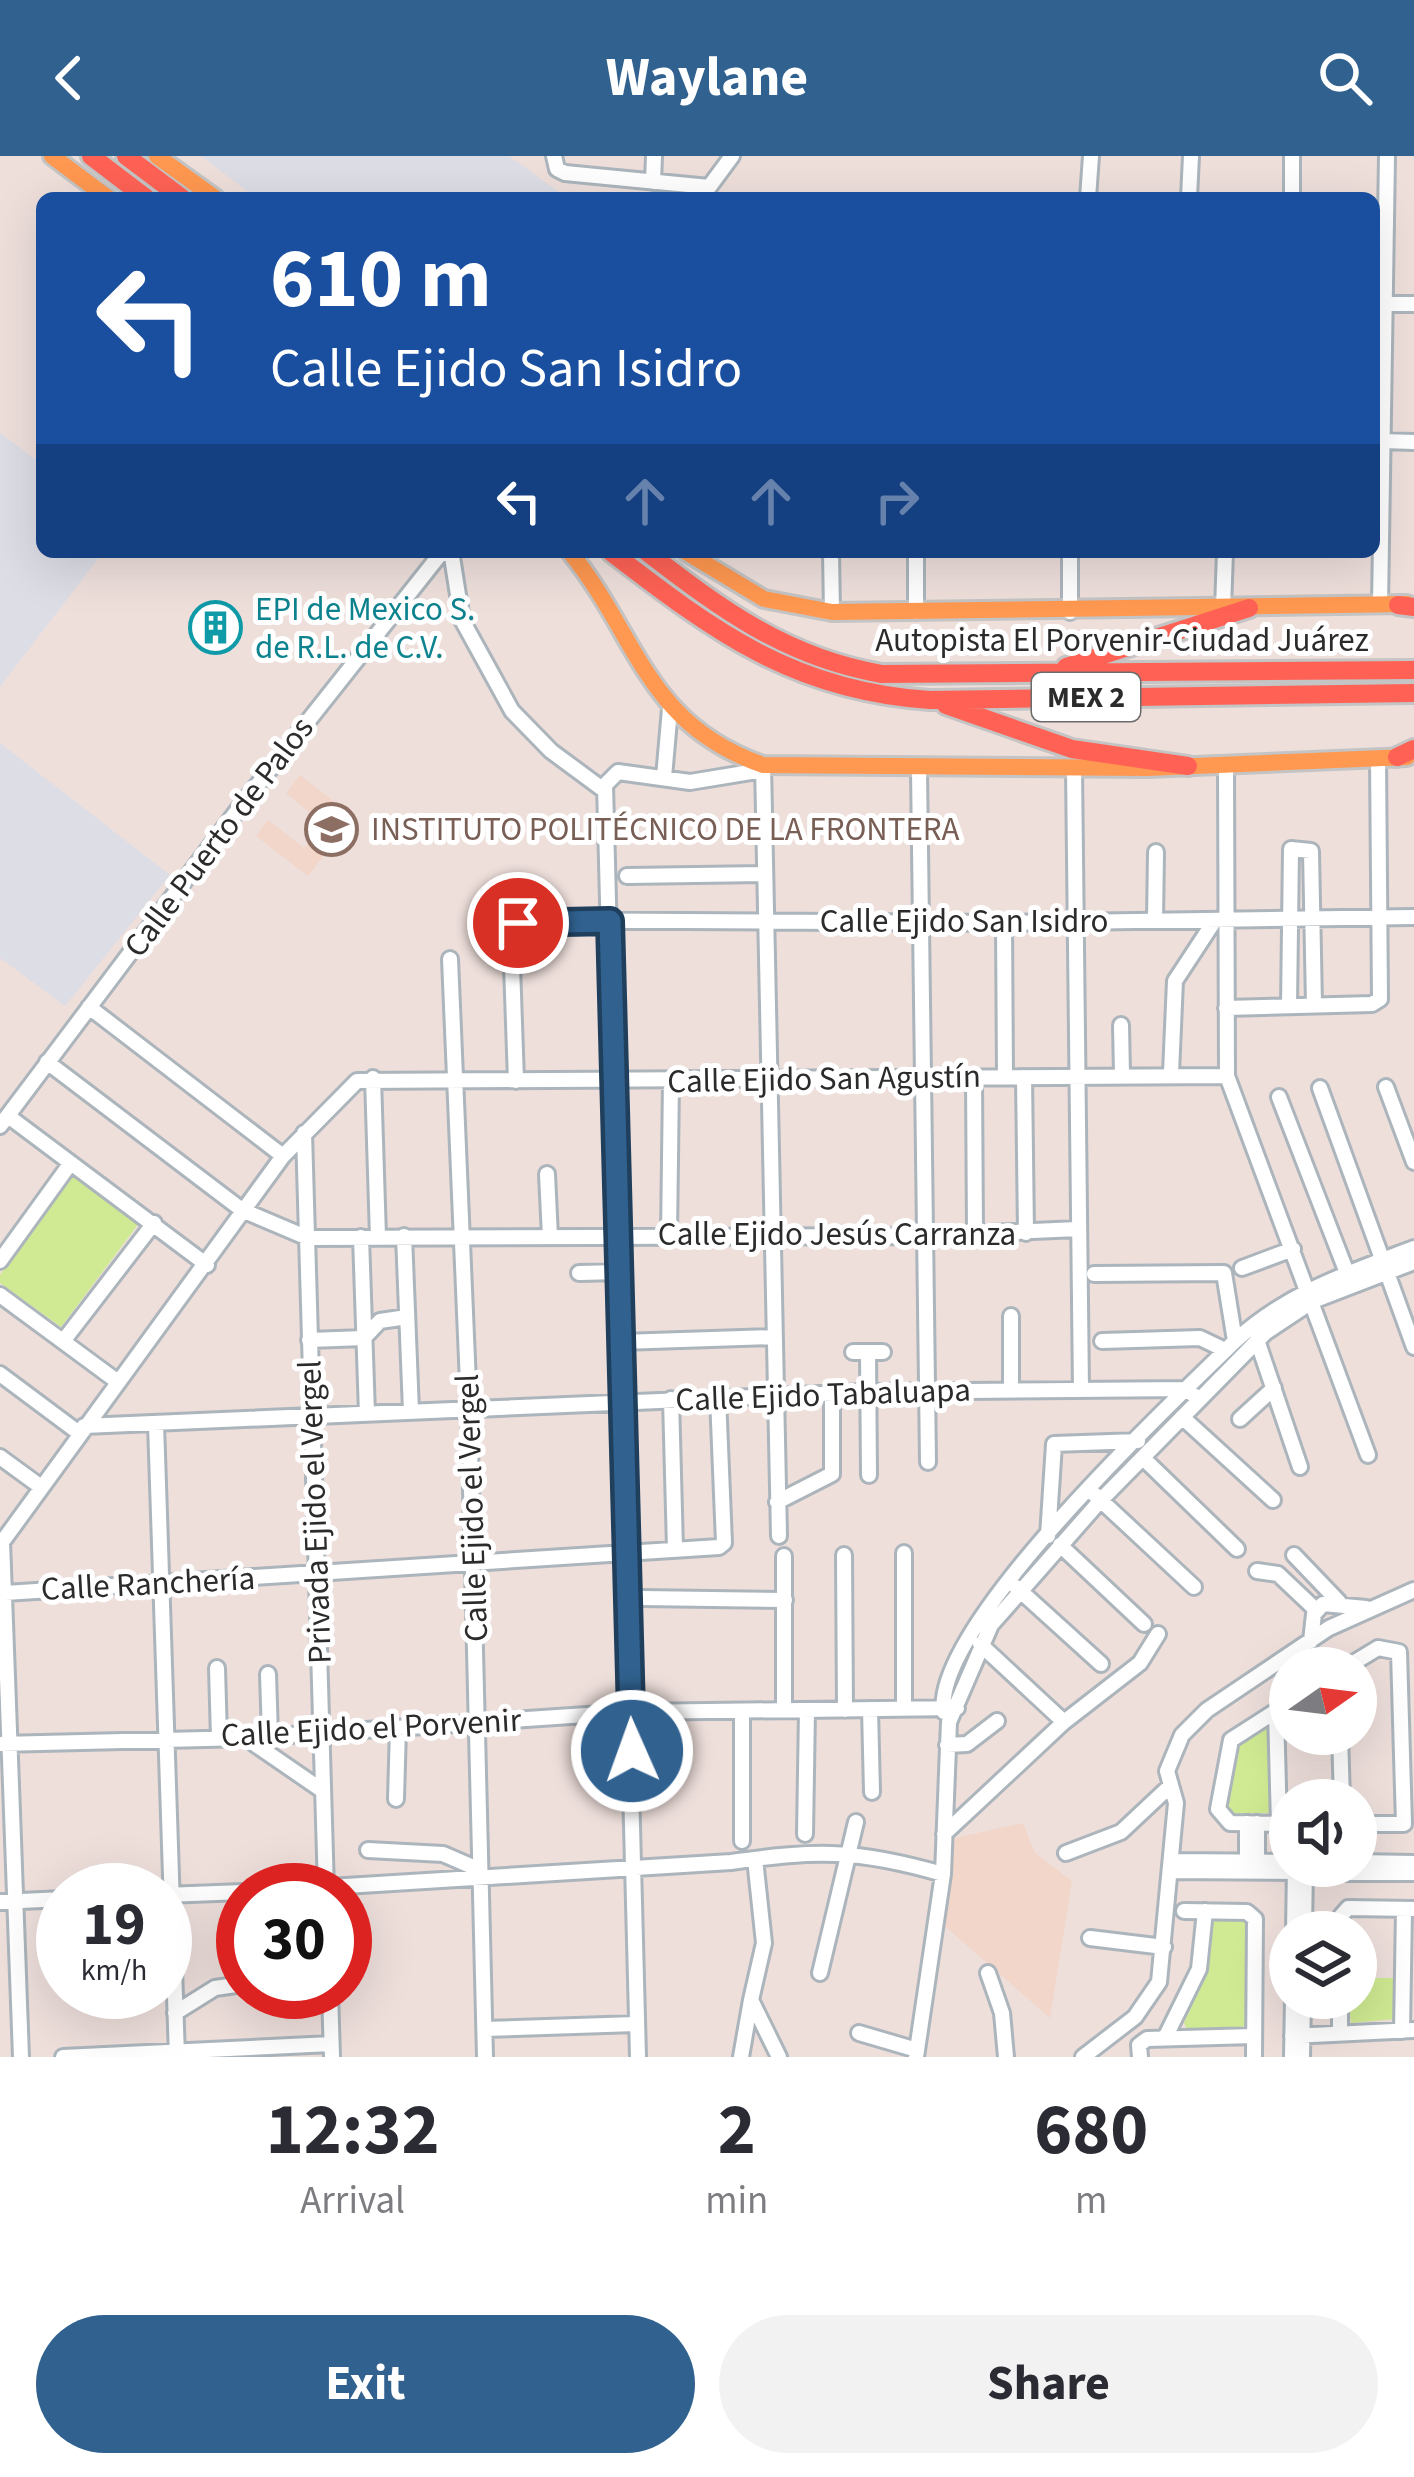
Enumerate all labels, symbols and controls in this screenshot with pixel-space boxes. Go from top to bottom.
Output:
text: Waylane [606,40,808,117]
icon: back [36,45,102,111]
icon: search [1312,45,1378,111]
text: 610 m [270,220,492,340]
icon: left [72,240,228,396]
text: Calle Ejido San Isidro [270,331,742,408]
icon: left [486,468,552,534]
icon: ahead [612,468,678,534]
icon: ahead [738,468,804,534]
icon: right [864,468,930,534]
place label: EPI de Mexico S. de R.L. de C.V. [255,586,475,671]
building icon: EPI de Mexico S. de R.L. de C.V. [188,600,244,656]
street label: Autopista El Porvenir-Ciudad Juárez [875,617,1369,664]
road number: MEX 2 [1032,673,1140,721]
street label: Calle Puerto de Palos [113,707,325,967]
school or university icon: INSTITUTO POLITÉCNICO DE LA FRONTERA [304,801,360,857]
place label: INSTITUTO POLITÉCNICO DE LA FRONTERA [371,806,959,853]
pin [467,872,569,974]
icon: arrive [485,890,551,956]
street label: Calle Ejido San Isidro [820,898,1108,945]
street label: Calle Ejido San Agustín [667,1053,981,1105]
street label: Calle Ejido Jesús Carranza [658,1211,1016,1258]
street label: Privada Ejido el Vergel [286,1359,344,1665]
street label: Calle Ejido Tabaluapa [674,1366,972,1424]
street label: Calle Ejido el Vergel [444,1373,500,1643]
street label: Calle Ranchería [40,1555,256,1613]
north arrow [1269,1647,1377,1755]
map controls [1269,1647,1377,2019]
position arrow [569,1688,695,1814]
street label: Calle Ejido el Porvenir [220,1697,523,1759]
button: sound [1269,1779,1377,1887]
speed limit sign: 30 [216,1863,372,2019]
text: 19 [82,1883,146,1968]
button: layers [1269,1911,1377,2019]
text: km/h [81,1949,147,1992]
text: 12:32 [266,2079,439,2182]
text: 2 [718,2079,756,2182]
text: 680 [1034,2079,1148,2182]
text: Arrival [300,2173,405,2229]
text: min [705,2173,768,2229]
text: m [1075,2173,1107,2229]
button: Exit [36,2315,695,2453]
button: Share [719,2315,1378,2453]

